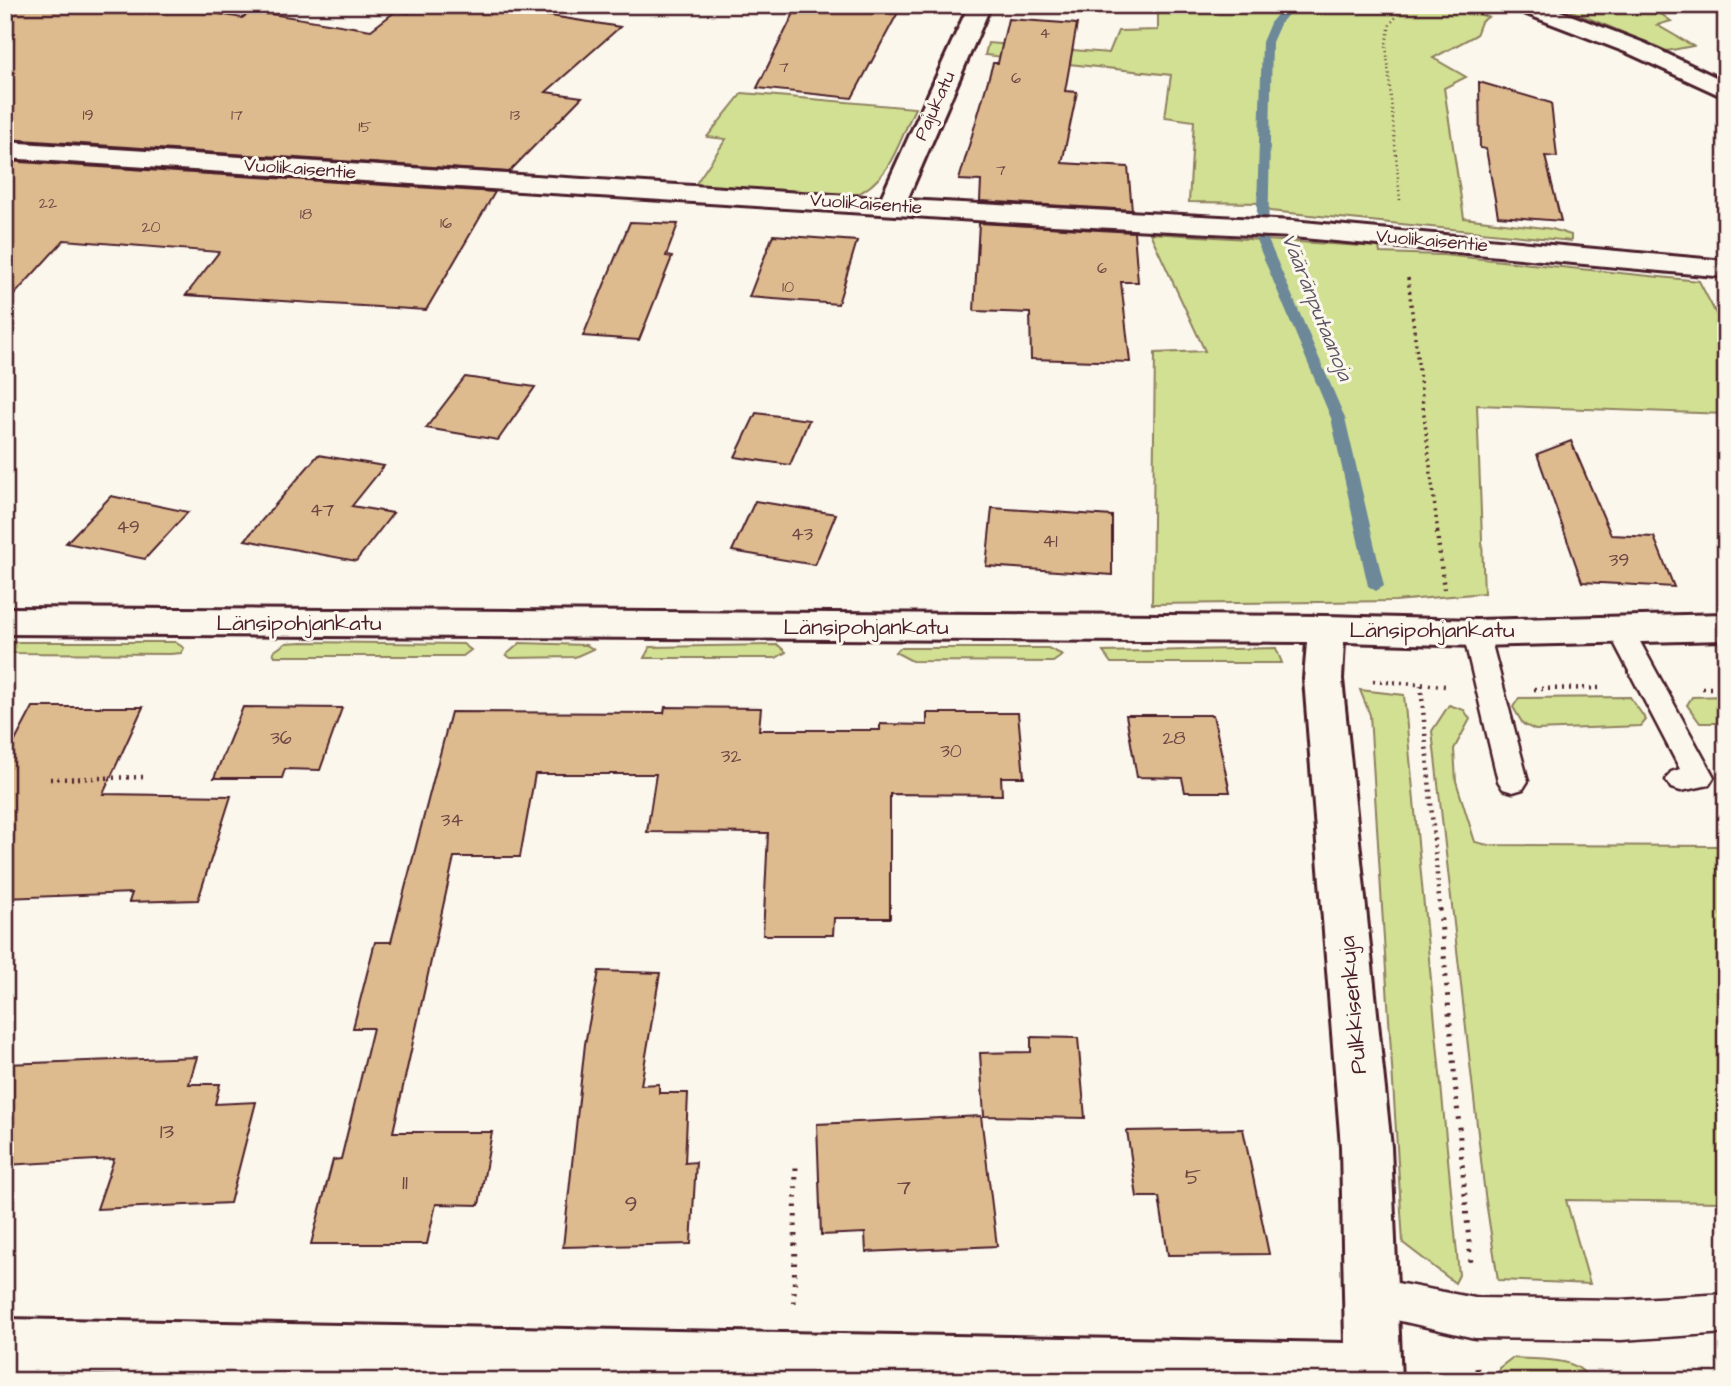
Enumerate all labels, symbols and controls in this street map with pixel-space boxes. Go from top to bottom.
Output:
house number: 4 [1040,22,1051,44]
house number: 7 [779,56,789,78]
street label: Pajukatu [908,67,962,145]
house number: 6 [1011,67,1021,89]
house number: 19 [82,104,94,126]
house number: 17 [231,104,243,126]
house number: 13 [510,104,520,126]
house number: 15 [358,116,372,138]
street label: Vuolikaisentie [243,152,357,186]
house number: 7 [996,159,1006,181]
street label: Vuolikaisentie [809,187,923,221]
house number: 22 [39,192,57,214]
house number: 18 [300,203,312,225]
house number: 16 [440,212,452,234]
house number: 20 [141,216,161,238]
street label: Vuolikaisentie [1375,223,1489,259]
water label: Vääränputaanoja [1274,229,1360,386]
house number: 6 [1097,257,1107,279]
house number: 10 [782,276,794,298]
house number: 47 [310,497,335,524]
house number: 49 [116,514,140,541]
house number: 43 [791,521,814,548]
house number: 41 [1042,528,1058,555]
house number: 39 [1609,547,1629,574]
street label: Länsipohjankatu [216,607,382,639]
street label: Länsipohjankatu [783,611,949,643]
street label: Länsipohjankatu [1349,614,1515,646]
house number: 36 [270,725,292,752]
house number: 28 [1162,725,1186,752]
house number: 30 [940,738,962,765]
house number: 32 [721,743,741,770]
house number: 34 [441,807,463,834]
street label: Pulkkisenkuja [1331,934,1375,1076]
house number: 13 [160,1115,175,1147]
house number: 5 [1185,1161,1201,1193]
house number: 11 [402,1166,408,1198]
house number: 7 [897,1171,911,1203]
house number: 9 [624,1188,638,1220]

